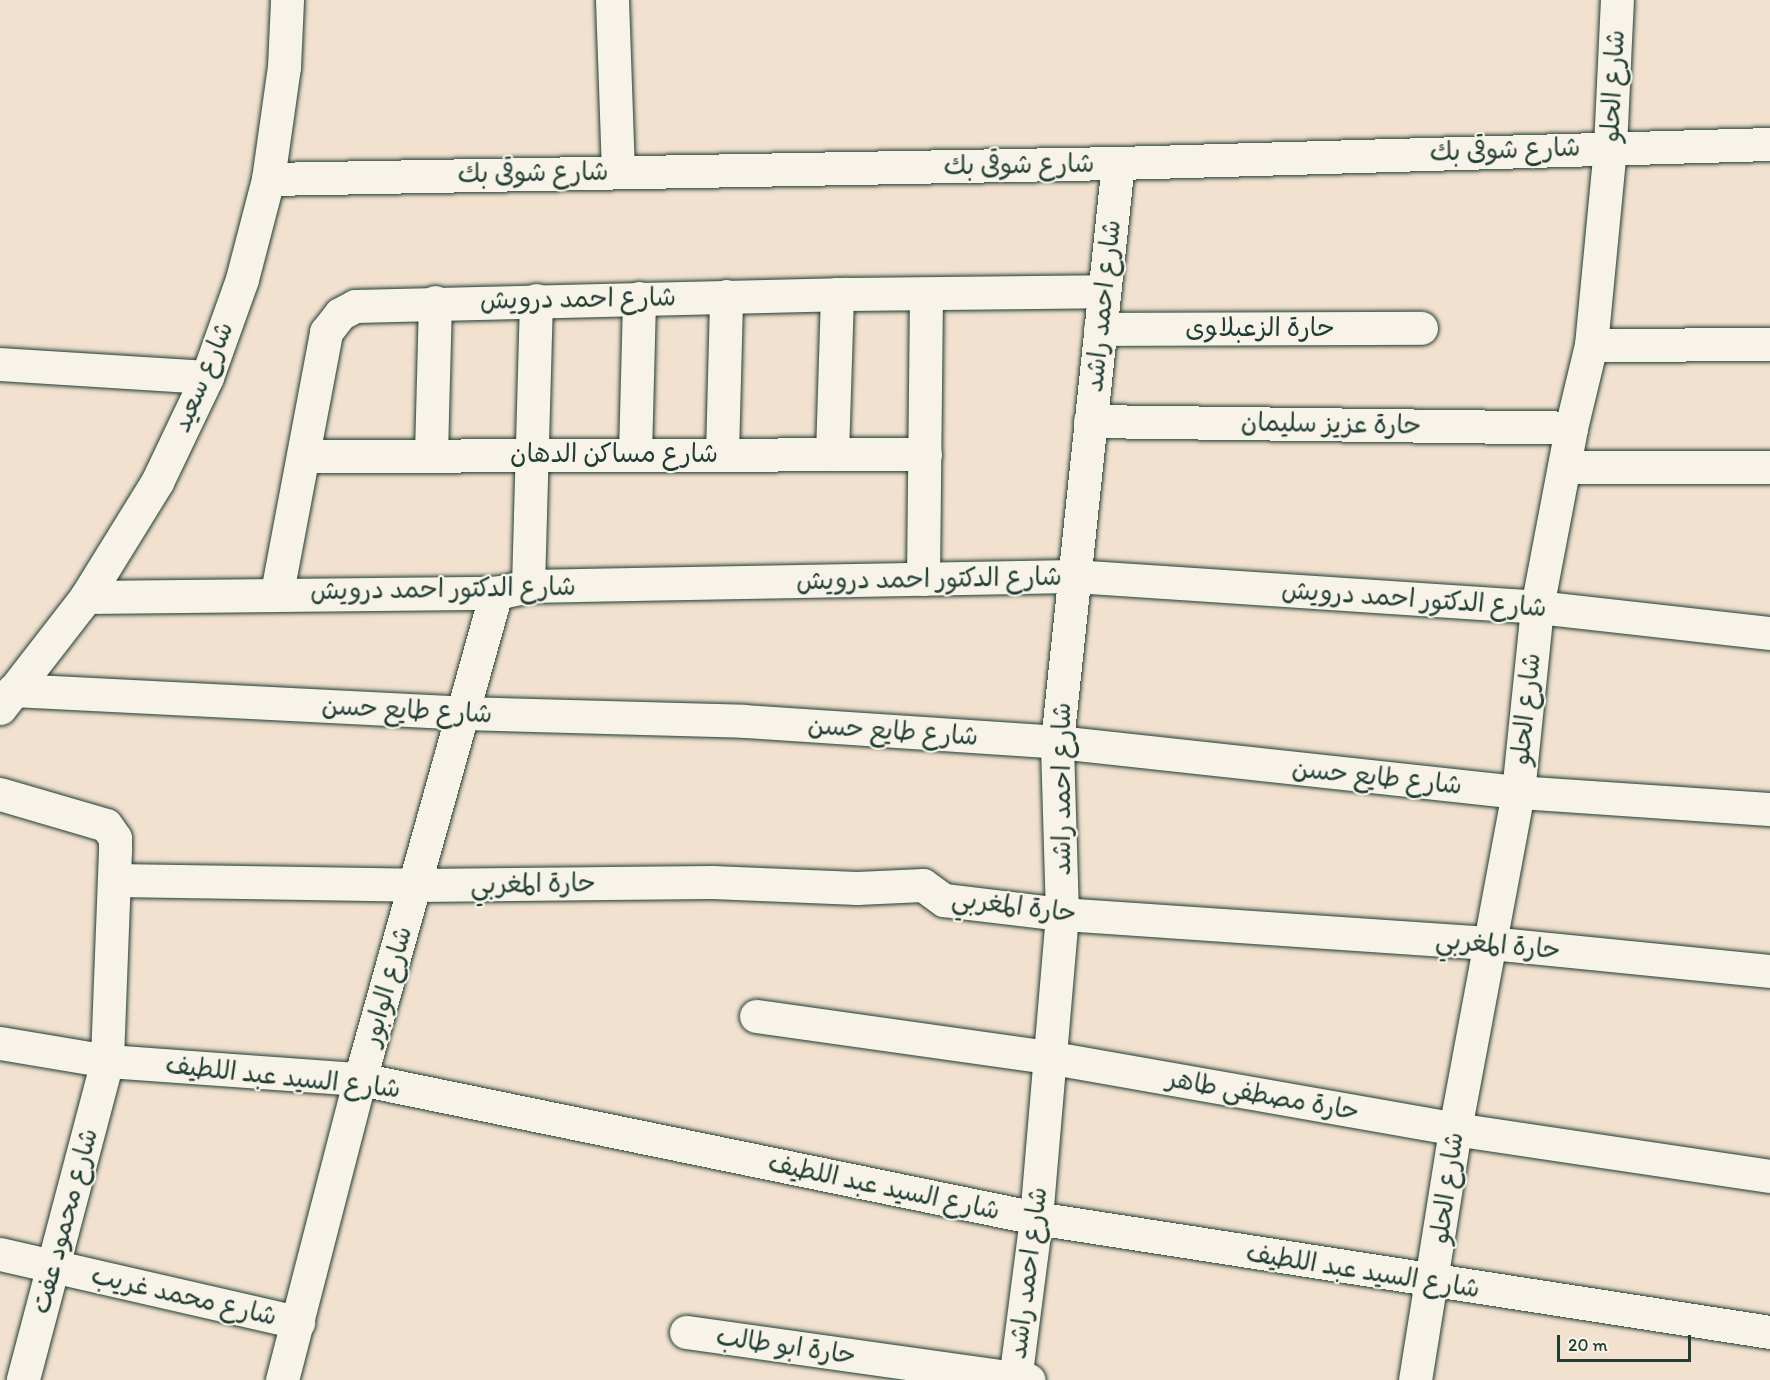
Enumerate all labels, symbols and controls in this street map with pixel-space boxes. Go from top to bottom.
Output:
street label: شارع الحلو [1594,29,1632,143]
street label: شارع شوقى بك [1429,132,1581,168]
street label: شارع شوقى بك [943,148,1095,182]
street label: شارع شوقى بك [457,156,609,190]
street label: شارع احمد راشد [1078,218,1128,394]
street label: شارع احمد درويش [480,282,676,316]
street label: حارة الزعبلاوى [1185,312,1335,344]
street label: شارع سعيد [166,317,240,437]
street label: حارة عزيز سليمان [1240,407,1422,441]
street label: شارع مساكن الدهان [510,438,718,470]
street label: شارع الدكتور احمد درويش [796,561,1062,597]
street label: شارع الدكتور احمد درويش [310,571,576,607]
street label: شارع الدكتور احمد درويش [1280,574,1548,624]
street label: شارع الحلو [1505,651,1547,767]
street label: شارع طايع حسن [321,690,493,730]
street label: شارع احمد راشد [1046,702,1078,876]
street label: شارع طايع حسن [807,709,979,753]
street label: شارع طايع حسن [1290,753,1464,801]
street label: حارة المغربي [470,867,596,901]
street label: حارة المغربي [950,883,1078,929]
street label: شارع الوابور [355,923,419,1049]
street label: حارة المغربي [1434,924,1562,966]
street label: شارع السيد عبد اللطيف [164,1049,402,1105]
street label: حارة مصطفى طاهر [1164,1063,1362,1127]
street label: شارع محمود عفت [25,1125,105,1317]
street label: شارع الحلو [1424,1130,1470,1246]
street label: شارع السيد عبد اللطيف [765,1147,1003,1227]
street label: شارع احمد راشد [1002,1185,1054,1361]
street label: شارع السيد عبد اللطيف [1244,1237,1482,1305]
street label: شارع محمد غريب [88,1260,280,1332]
street label: حارة ابو طالب [714,1321,858,1371]
scale bar [1560,1323,1694,1361]
text: 20 m [1568,1334,1608,1356]

